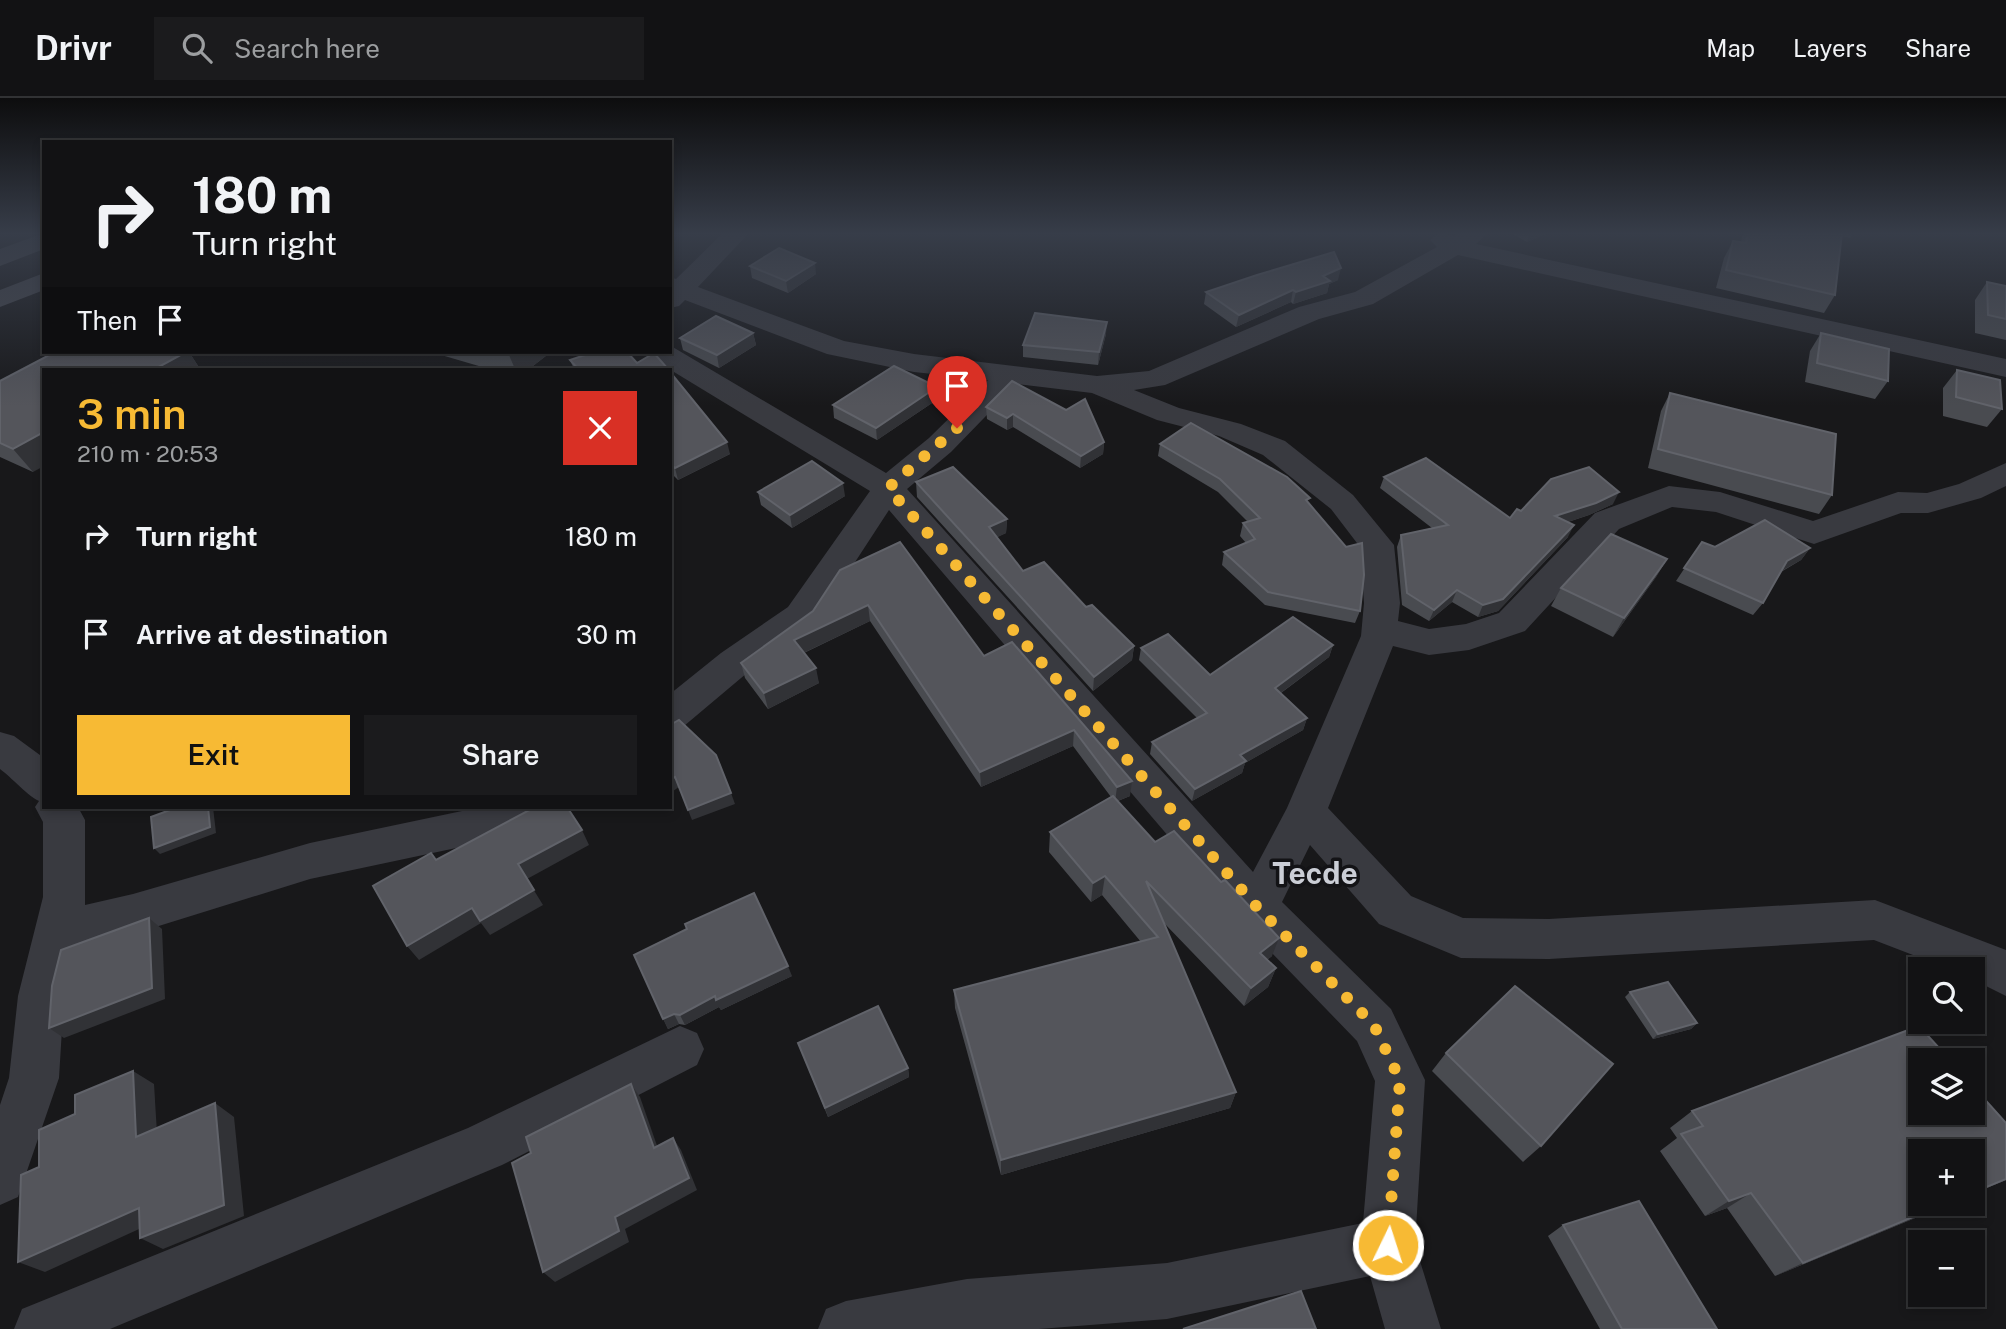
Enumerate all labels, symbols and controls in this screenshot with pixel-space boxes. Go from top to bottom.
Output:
search box [154,17,644,80]
text: Drivr [35,29,112,67]
icon: search [178,29,216,67]
text: Search here [234,33,380,64]
text: Map [1706,34,1755,62]
text: Layers [1793,34,1867,62]
text: Share [1905,34,1971,62]
text: 180 m [192,166,332,224]
icon: right [77,168,168,259]
text: Turn right [192,225,337,262]
icon: arrive [151,301,189,339]
text: Then [77,305,137,336]
pin [927,356,987,428]
icon: arrive [938,367,976,405]
text: 3 min [77,389,187,438]
button: close [563,391,637,465]
text: 210 m · 20:53 [77,440,218,467]
icon: right [77,517,115,555]
text: Turn right [136,521,258,552]
text: 180 m [565,521,637,552]
icon: arrive [77,615,115,653]
text: Arrive at destination [136,619,388,650]
text: 30 m [576,619,637,650]
button: Exit [77,715,350,795]
button: Share [364,715,637,795]
district label: Tecde [1272,855,1358,891]
map controls [1908,957,1985,1307]
button: search [1908,957,1985,1034]
button: layers [1908,1048,1985,1125]
button: + [1908,1139,1985,1216]
position arrow [1351,1208,1425,1282]
button: − [1908,1230,1985,1307]

